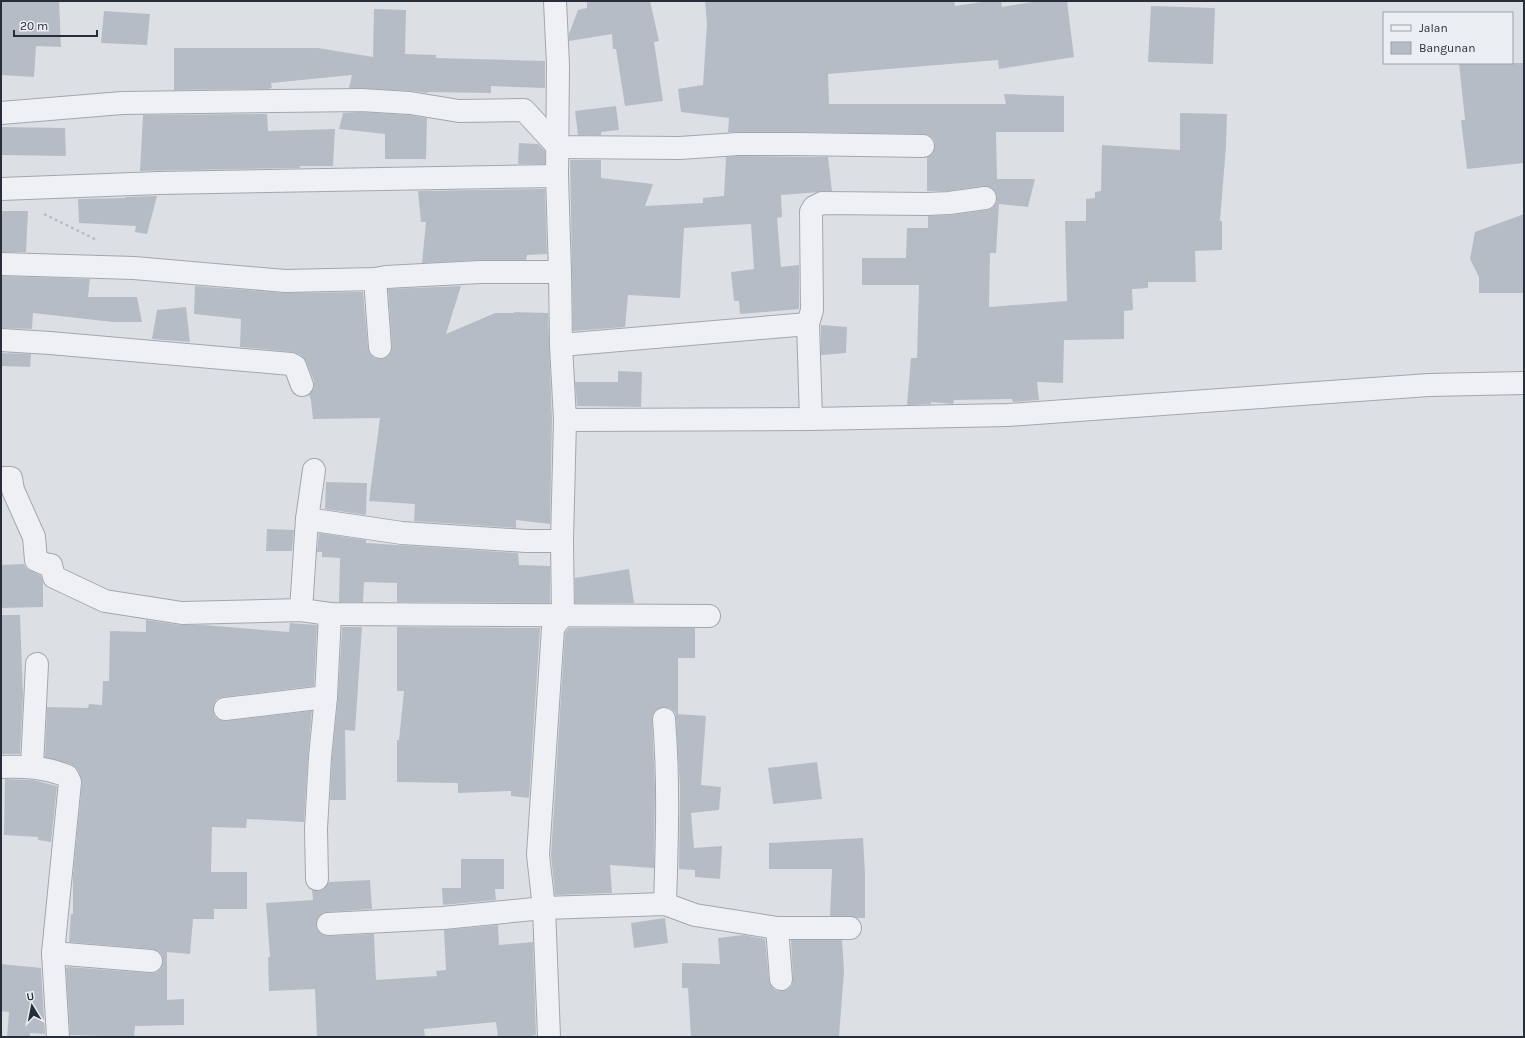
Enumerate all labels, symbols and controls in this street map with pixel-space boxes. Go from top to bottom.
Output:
scale bar [14,12,97,38]
legend [1383,12,1513,64]
text: 20 m [20,19,48,33]
text: Jalan [1419,21,1448,35]
text: Bangunan [1419,41,1475,55]
north arrow [12,986,52,1026]
text: U [25,990,35,1004]

